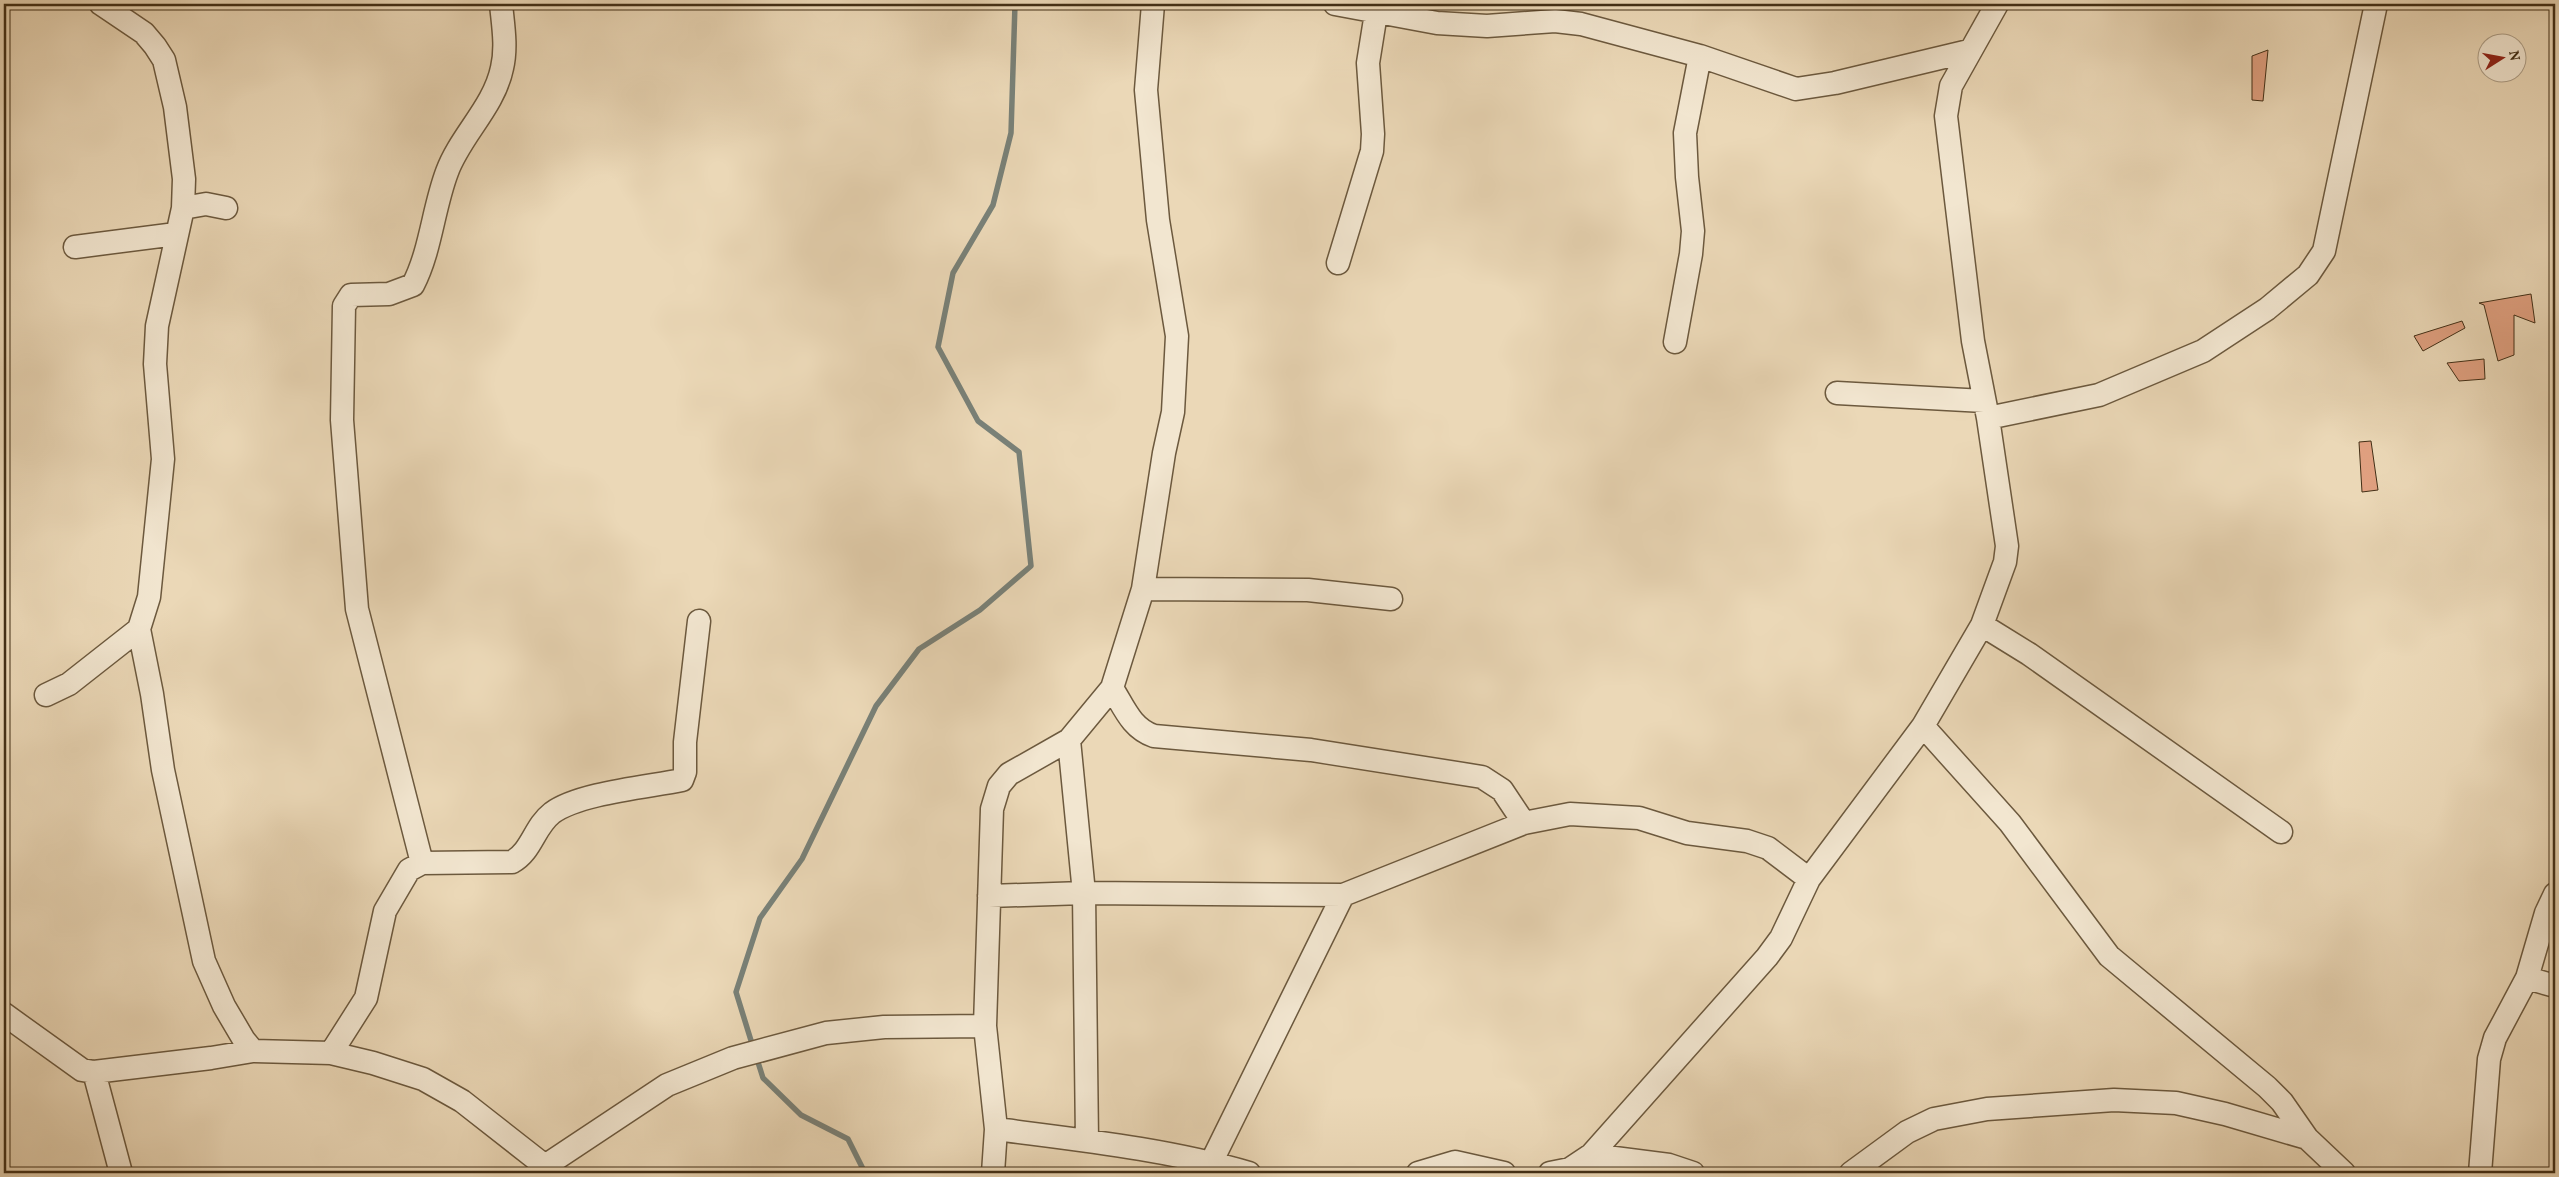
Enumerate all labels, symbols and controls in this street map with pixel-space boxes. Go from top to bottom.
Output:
north arrow [2476,32,2526,82]
text: N [2503,49,2524,63]

